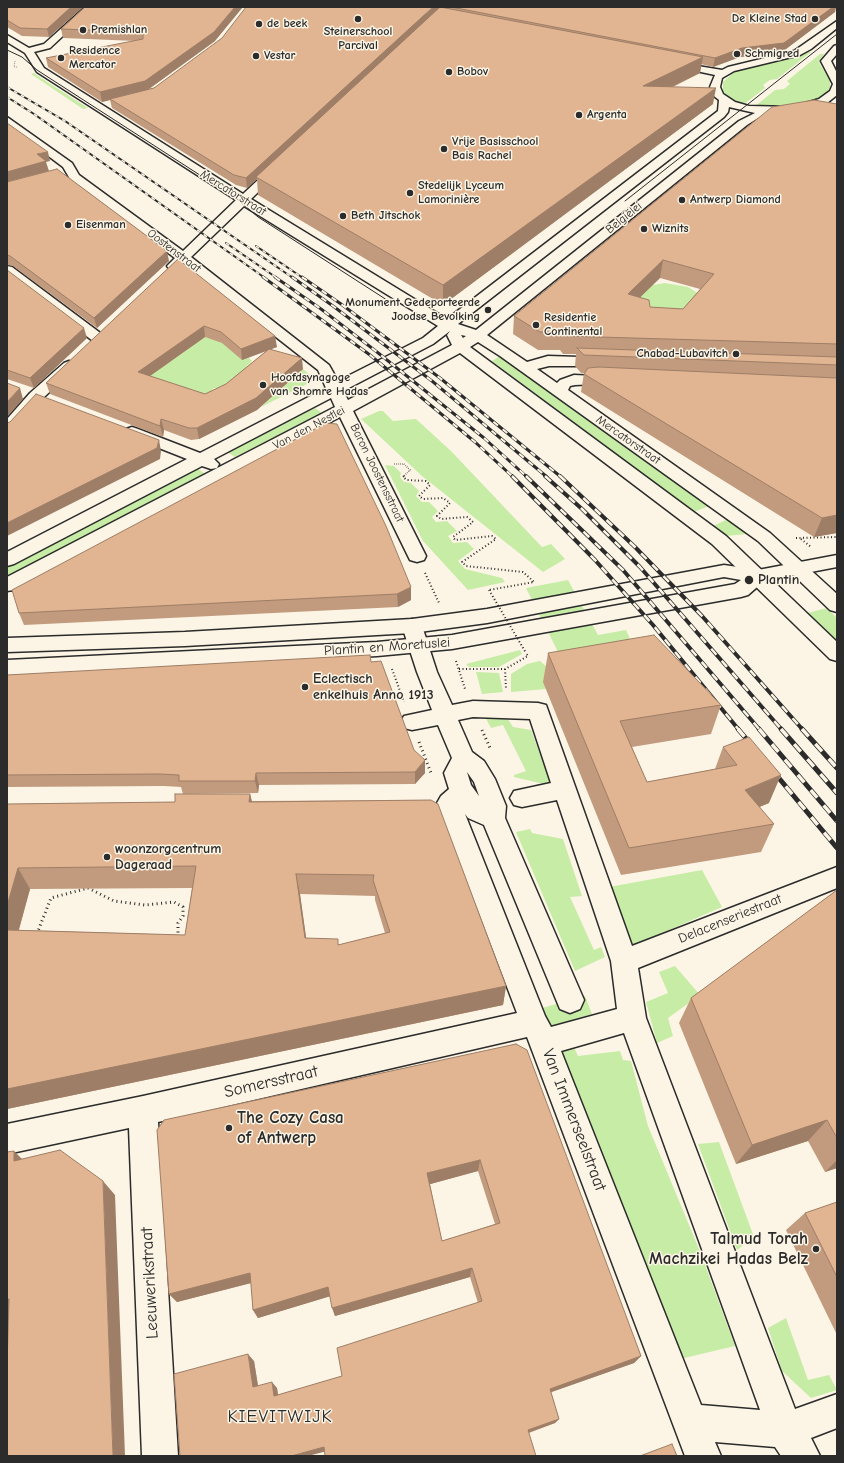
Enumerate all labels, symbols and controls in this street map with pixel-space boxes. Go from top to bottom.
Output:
place label: De Kleine Stad [732,12,807,26]
marker: Steinerschool Parcival [353,14,363,24]
marker: De Kleine Stad [810,14,820,24]
place label: de beek [267,17,307,31]
marker: de beek [254,19,264,29]
place label: Premishlan [91,23,147,37]
marker: Premishlan [78,25,88,35]
place label: Steinerschool Parcival [324,25,392,53]
place label: Residence Mercator [69,44,120,72]
place label: Schmigred [745,47,799,61]
place label: Vestar [264,49,295,63]
marker: Schmigred [732,49,742,59]
marker: Vestar [251,51,261,61]
marker: Residence Mercator [56,53,66,63]
place label: Bobov [457,65,488,79]
marker: Bobov [444,67,454,77]
place label: Argenta [587,108,627,122]
marker: Argenta [574,110,584,120]
place label: Vrije Basisschool Bais Rachel [452,135,538,163]
marker: Vrije Basisschool Bais Rachel [439,144,449,154]
street label: Mercatorstraat [197,167,269,219]
place label: Stedelijk Lyceum Lamorinière [418,179,504,207]
marker: Stedelijk Lyceum Lamorinière [405,188,415,198]
place label: Antwerp Diamond [690,193,781,207]
marker: Antwerp Diamond [677,195,687,205]
street label: Belgiëlei [603,199,645,237]
place label: Beth Jitschok [351,209,420,223]
marker: Beth Jitschok [338,211,348,221]
place label: Eisenman [76,218,126,232]
marker: Eisenman [63,220,73,230]
place label: Wiznits [652,222,689,236]
marker: Wiznits [639,224,649,234]
street label: Oostenstraat [144,226,204,276]
place label: Monument Gedeporteerde Joodse Bevolking [345,296,480,324]
marker: Monument Gedeporteerde Joodse Bevolking [483,305,493,315]
place label: Residentie Continental [544,311,602,339]
marker: Residentie Continental [531,320,541,330]
place label: Chabad-Lubavitch [636,347,728,361]
marker: Chabad-Lubavitch [731,349,741,359]
place label: Hoofdsynagoge van Shomre Hadas [271,371,368,399]
marker: Hoofdsynagoge van Shomre Hadas [258,380,268,390]
street label: Van den Nestlei [271,403,347,453]
street label: Mercatorstraat [593,412,663,468]
street label: Baron Joostensstraat [347,421,407,525]
place label: Plantin [758,572,799,588]
marker: Plantin [743,574,755,586]
street label: Plantin en Moretuslei [323,634,451,660]
place label: Eclectisch enkelhuis Anno 1913 [313,671,434,704]
marker: Eclectisch enkelhuis Anno 1913 [300,682,310,692]
place label: woonzorgcentrum Dageraad [115,841,221,874]
marker: woonzorgcentrum Dageraad [102,852,112,862]
street label: Delacenseriestraat [676,891,784,947]
street label: Van Immerseelstraat [537,1046,611,1194]
street label: Somersstraat [222,1061,320,1103]
place label: The Cozy Casa of Antwerp [237,1108,344,1148]
marker: The Cozy Casa of Antwerp [224,1123,234,1133]
street label: Leeuwerikstraat [137,1227,163,1339]
place label: Talmud Torah Machzikei Hadas Belz [649,1229,808,1269]
marker: Talmud Torah Machzikei Hadas Belz [811,1244,821,1254]
district label: KIEVITWIJK [227,1406,333,1428]

